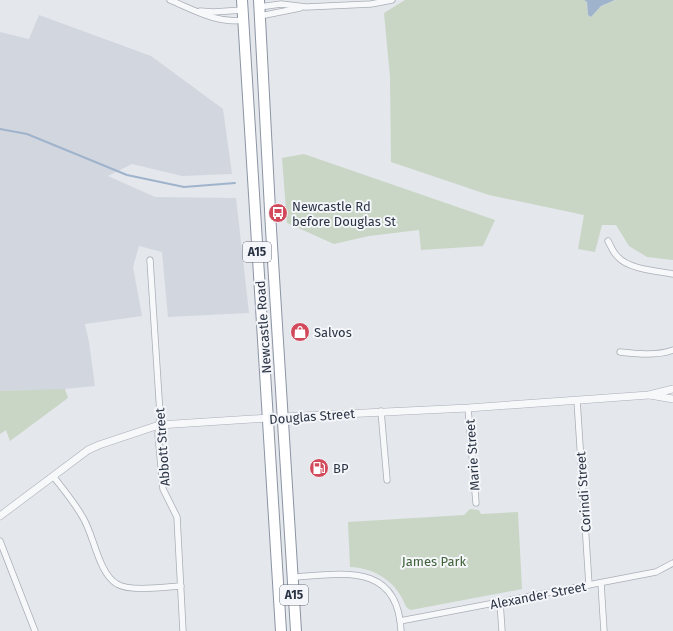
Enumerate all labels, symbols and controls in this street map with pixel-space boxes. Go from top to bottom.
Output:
place label: Newcastle Rd before Douglas St [292,199,396,229]
bus stop icon: Newcastle Rd before Douglas St [267,202,289,224]
road number: A15 [243,242,271,262]
street label: Newcastle Road [253,280,274,374]
shop icon: Salvos [289,321,311,343]
place label: Salvos [314,325,352,340]
street label: Douglas Street [269,406,356,427]
street label: Abbott Street [152,407,173,487]
street label: Marie Street [462,418,482,491]
street label: Corindi Street [573,451,594,533]
fuel station icon: BP [308,457,330,479]
place label: BP [333,461,349,476]
park label: James Park [402,554,467,569]
street label: Alexander Street [489,579,588,612]
road number: A15 [280,585,308,605]

